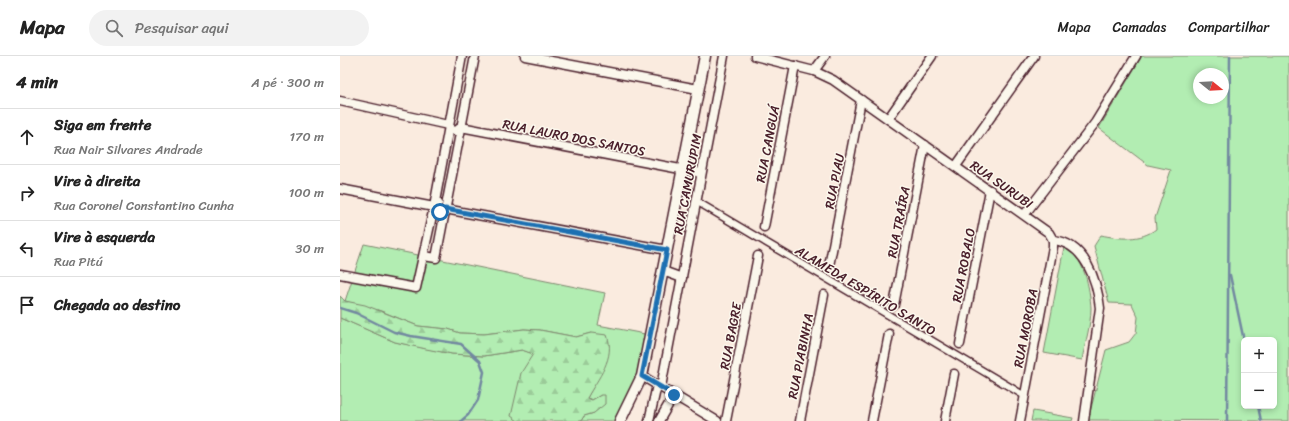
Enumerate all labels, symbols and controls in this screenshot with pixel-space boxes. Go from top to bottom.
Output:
search box [89,10,369,46]
text: Mapa [20,11,65,44]
text: Pesquisar aqui [135,15,229,41]
text: Mapa [1058,15,1090,40]
text: Camadas [1112,15,1166,40]
text: Compartilhar [1188,15,1269,40]
icon: search [103,17,125,39]
text: 4 min [16,67,58,97]
north arrow [1193,68,1229,104]
text: A pé · 300 m [251,71,324,94]
street label: RUA CANGUÁ [749,102,786,185]
text: Siga em frente [54,112,151,138]
street label: RUA LAURO DOS SANTOS [501,112,647,163]
text: 170 m [289,125,324,148]
icon: ahead [16,126,38,148]
street label: RUA CAMURUPIM [666,131,709,236]
text: Rua Nair Silvares Andrade [54,138,203,161]
street label: RUA PIAU [818,151,851,211]
street label: RUA SURUBI [965,154,1038,215]
text: Vire à direita [54,168,140,194]
text: 100 m [289,181,324,204]
icon: right [16,182,38,204]
street label: RUA TRAÍRA [880,184,917,260]
text: Rua Coronel Constantino Cunha [54,194,234,217]
route start [431,203,449,221]
text: Vire à esquerda [54,224,155,250]
street label: RUA ROBALO [945,226,982,304]
text: 30 m [295,237,324,260]
icon: left [16,238,38,260]
street label: ALAMEDA ESPÍRITO SANTO [790,239,941,342]
text: Rua Pitú [54,250,103,273]
street label: RUA MOROBA [1007,287,1044,370]
text: Chegada ao destino [54,292,180,318]
icon: arrive [16,294,38,316]
street label: RUA BAGRE [713,300,748,372]
street label: RUA PIABINHA [781,311,820,401]
map controls [1241,337,1277,409]
button: + [1241,337,1277,373]
button: − [1241,373,1277,409]
route end [665,386,683,404]

